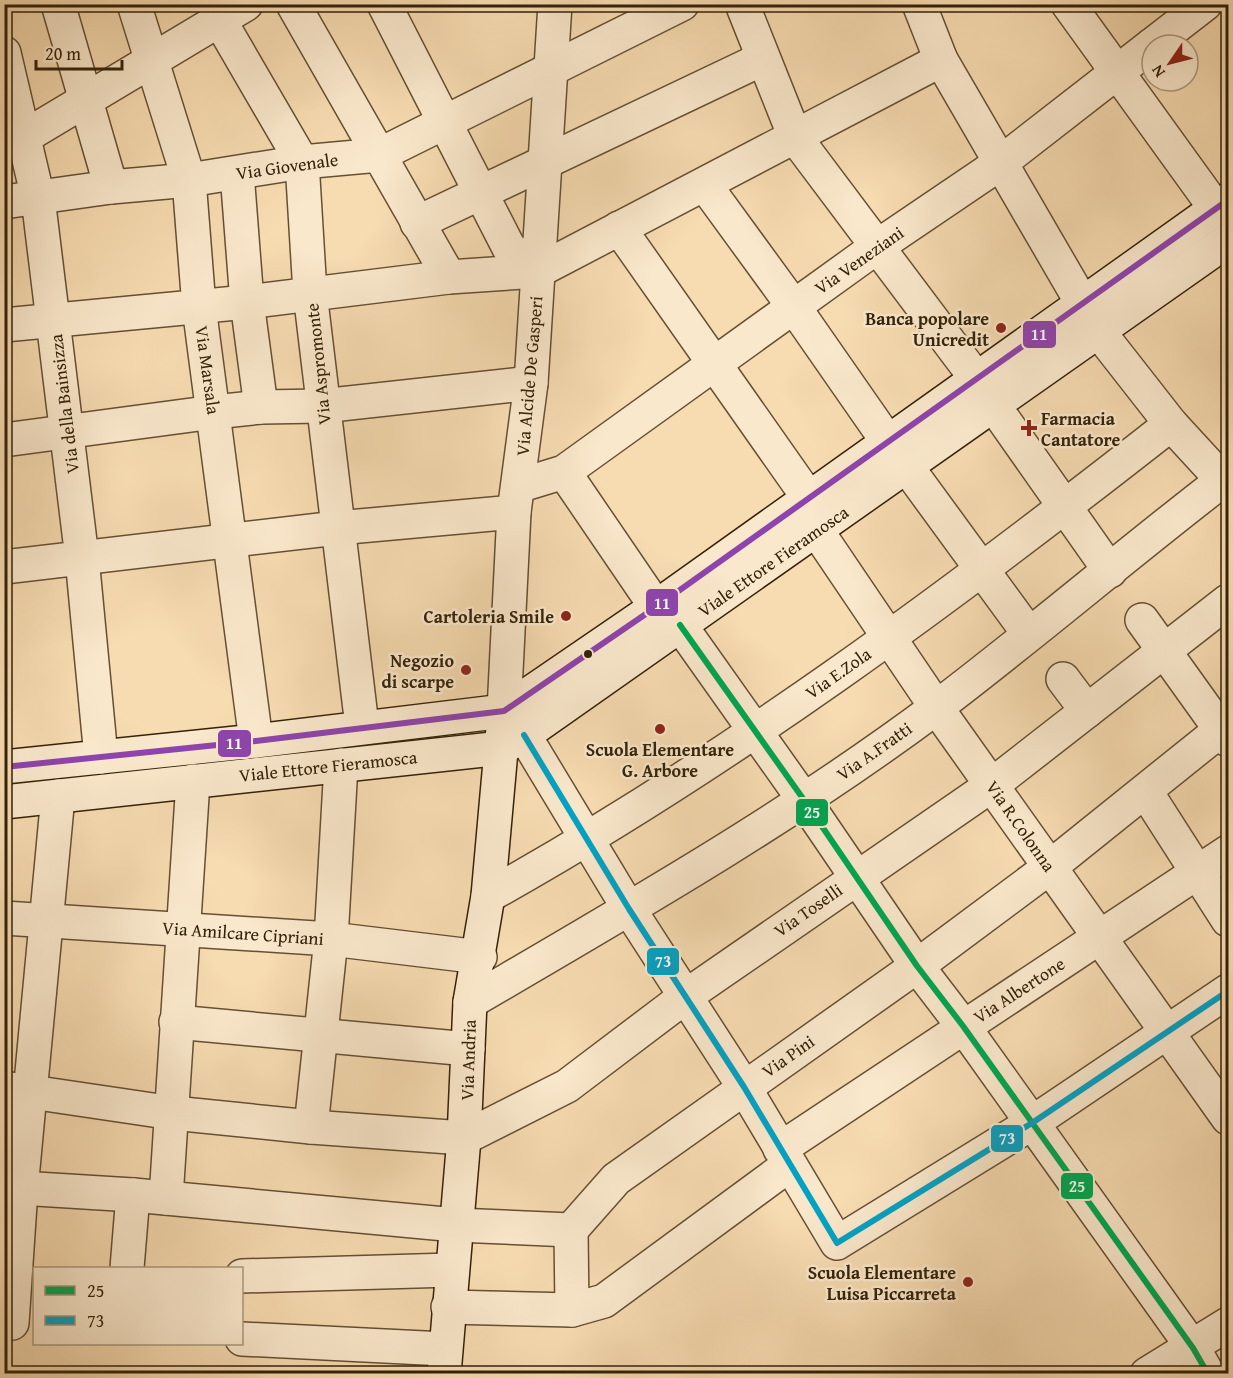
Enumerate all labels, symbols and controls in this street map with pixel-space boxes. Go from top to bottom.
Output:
scale bar [36,33,122,71]
north arrow [1140,33,1200,93]
text: 20 m [45,40,81,67]
text: N [1145,60,1171,83]
street label: Via Giovenale [234,145,340,187]
street label: Via Veneziani [809,219,909,301]
street label: Via Alcide De Gasperi [509,295,549,457]
street label: Via Aspromonte [298,302,338,426]
place label: Banca popolare Unicredit [865,305,989,353]
line badge: 11 [1022,320,1057,349]
marker: Banca popolare Unicredit [994,321,1008,335]
text: 11 [1031,322,1047,346]
street label: Via Marsala [188,324,228,417]
street label: Via della Bainsizza [42,332,86,475]
place label: Farmacia Cantatore [1041,405,1120,453]
marker: Farmacia Cantatore [1022,421,1036,435]
street label: Viale Ettore Fieramosca [692,498,854,623]
line badge: 11 [645,588,679,617]
text: 11 [654,591,670,615]
place label: Cartoleria Smile [424,603,554,630]
marker: Cartoleria Smile [559,609,573,623]
street label: Via E.Zola [800,640,877,706]
place label: Negozio di scarpe [382,647,454,695]
unlabelled marker [582,648,594,660]
marker: Negozio di scarpe [459,663,473,677]
street label: Via A.Fratti [831,715,917,787]
marker: Scuola Elementare G. Arbore [653,722,667,736]
line badge: 11 [217,729,252,758]
text: 11 [226,731,242,755]
place label: Scuola Elementare G. Arbore [586,736,734,784]
street label: Viale Ettore Fieramosca [238,743,419,789]
street label: Via R.Colonna [980,775,1063,878]
line badge: 25 [795,798,829,827]
text: 25 [804,800,820,824]
street label: Via Toselli [768,876,848,944]
street label: Via Amilcare Cipriani [161,914,325,952]
line badge: 73 [646,947,680,976]
text: 73 [655,949,671,973]
street label: Via Albertone [968,950,1070,1030]
street label: Via Andria [453,1019,483,1101]
street label: Via Pini [756,1028,820,1084]
line badge: 73 [990,1124,1024,1153]
text: 73 [999,1126,1015,1150]
line badge: 25 [1060,1172,1094,1200]
text: 25 [1069,1174,1085,1198]
place label: Scuola Elementare Luisa Piccarreta [808,1259,957,1307]
legend [33,1267,243,1345]
marker: Scuola Elementare Luisa Piccarreta [961,1275,975,1289]
text: 25 [87,1277,104,1304]
text: 73 [87,1307,104,1334]

